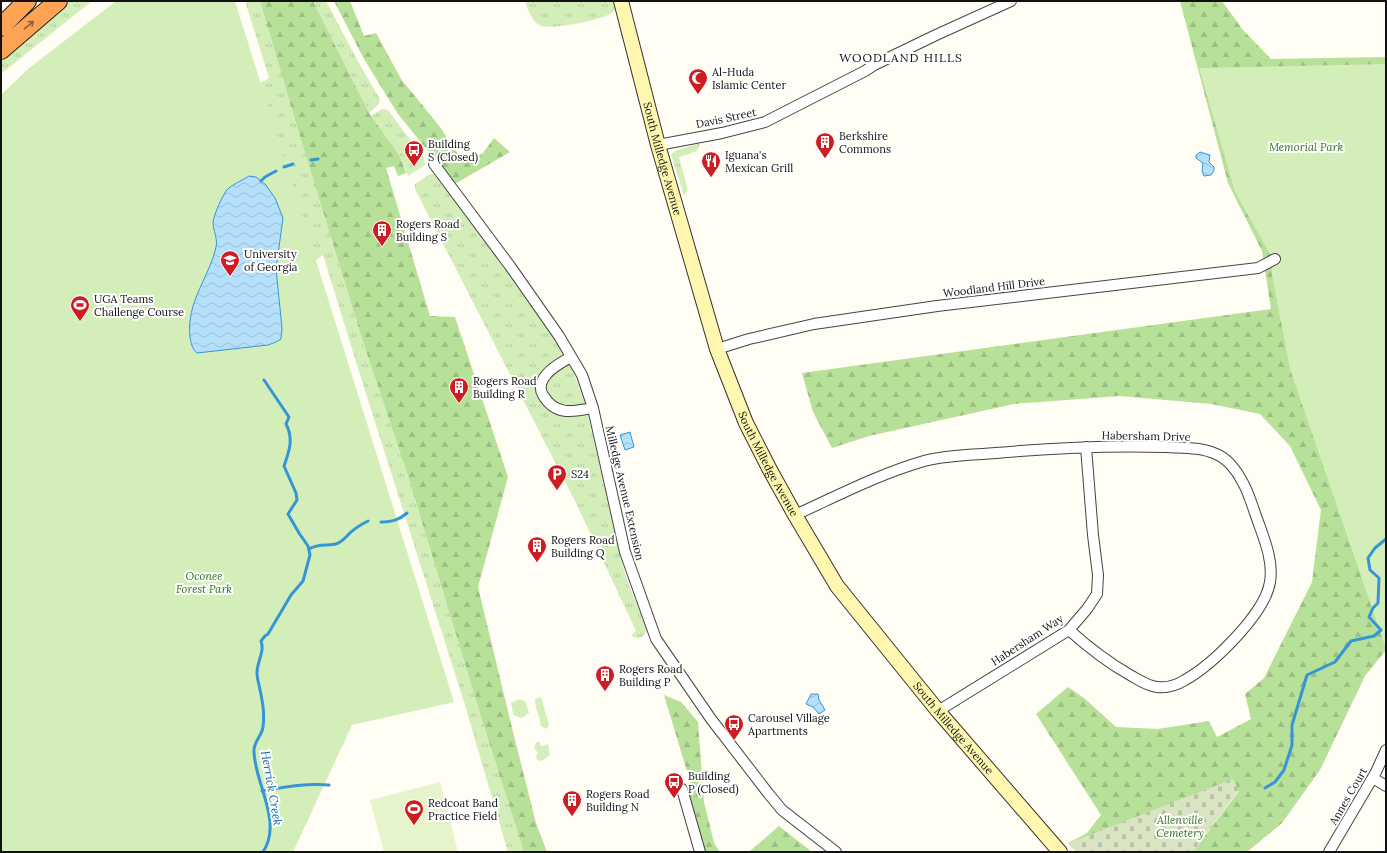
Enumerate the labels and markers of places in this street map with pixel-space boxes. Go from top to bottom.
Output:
place label: Al-Huda Islamic Center [711,65,786,92]
mosque icon: Al-Huda Islamic Center [687,67,709,95]
place label: Berkshire Commons [839,129,891,156]
building icon: Berkshire Commons [814,131,836,159]
place label: Building S (Closed) [428,137,478,165]
bus stop icon: Building S (Closed) [403,139,425,167]
place label: Iguana's Mexican Grill [725,148,793,175]
restaurant icon: Iguana's Mexican Grill [700,150,722,178]
place label: Rogers Road Building S [396,217,460,244]
building icon: Rogers Road Building S [371,219,393,247]
place label: University of Georgia [244,247,298,274]
school or university icon: University of Georgia [219,249,241,277]
place label: UGA Teams Challenge Course [94,292,184,319]
sports icon: UGA Teams Challenge Course [69,294,91,322]
place label: Rogers Road Building R [473,374,537,401]
building icon: Rogers Road Building R [448,376,470,404]
parking icon: S24 [546,463,568,491]
place label: S24 [571,467,589,481]
place label: Rogers Road Building Q [551,533,615,560]
building icon: Rogers Road Building Q [526,535,548,563]
place label: Rogers Road Building P [619,662,683,689]
building icon: Rogers Road Building P [594,664,616,692]
place label: Carousel Village Apartments [747,711,830,738]
bus stop icon: Carousel Village Apartments [723,713,745,741]
place label: Building P (Closed) [688,769,739,797]
bus stop icon: Building P (Closed) [663,771,685,799]
place label: Rogers Road Building N [586,787,650,814]
building icon: Rogers Road Building N [561,789,583,817]
place label: Redcoat Band Practice Field [428,796,498,823]
sports icon: Redcoat Band Practice Field [403,798,425,826]

